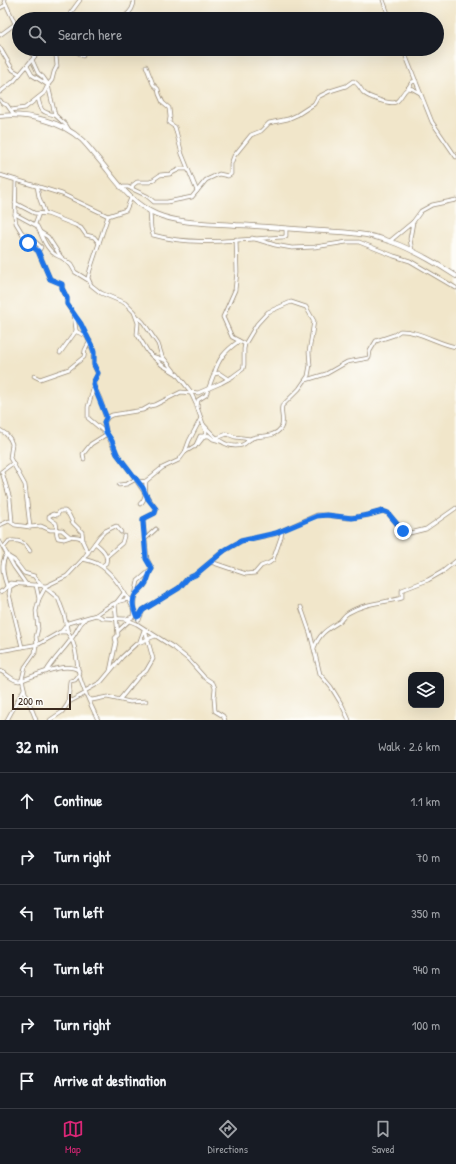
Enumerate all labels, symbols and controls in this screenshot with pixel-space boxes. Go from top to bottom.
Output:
search box [12,12,444,56]
icon: search [26,23,48,45]
text: Search here [58,24,122,45]
route start [19,234,37,252]
route end [394,522,412,540]
map controls [408,672,444,708]
button: layers [408,672,444,708]
scale bar [12,692,71,711]
text: 200 m [18,694,43,708]
text: 32 min [16,735,59,758]
text: Walk · 2.6 km [378,737,440,755]
icon: ahead [16,790,38,812]
text: Continue [54,790,102,811]
text: 1.1 km [411,792,440,810]
icon: right [16,846,38,868]
text: Turn right [54,846,110,867]
text: 70 m [416,848,440,866]
icon: left [16,902,38,924]
text: Turn left [54,902,104,923]
text: 350 m [411,904,440,922]
icon: left [16,958,38,980]
text: Turn left [54,958,104,979]
text: 940 m [413,960,440,978]
icon: right [16,1014,38,1036]
text: Turn right [54,1014,110,1035]
text: 100 m [412,1016,440,1034]
icon: arrive [16,1070,38,1092]
text: Arrive at destination [54,1070,166,1091]
tab: Map [62,1118,84,1156]
tab: Directions [208,1118,248,1156]
tab: Saved [372,1118,394,1156]

